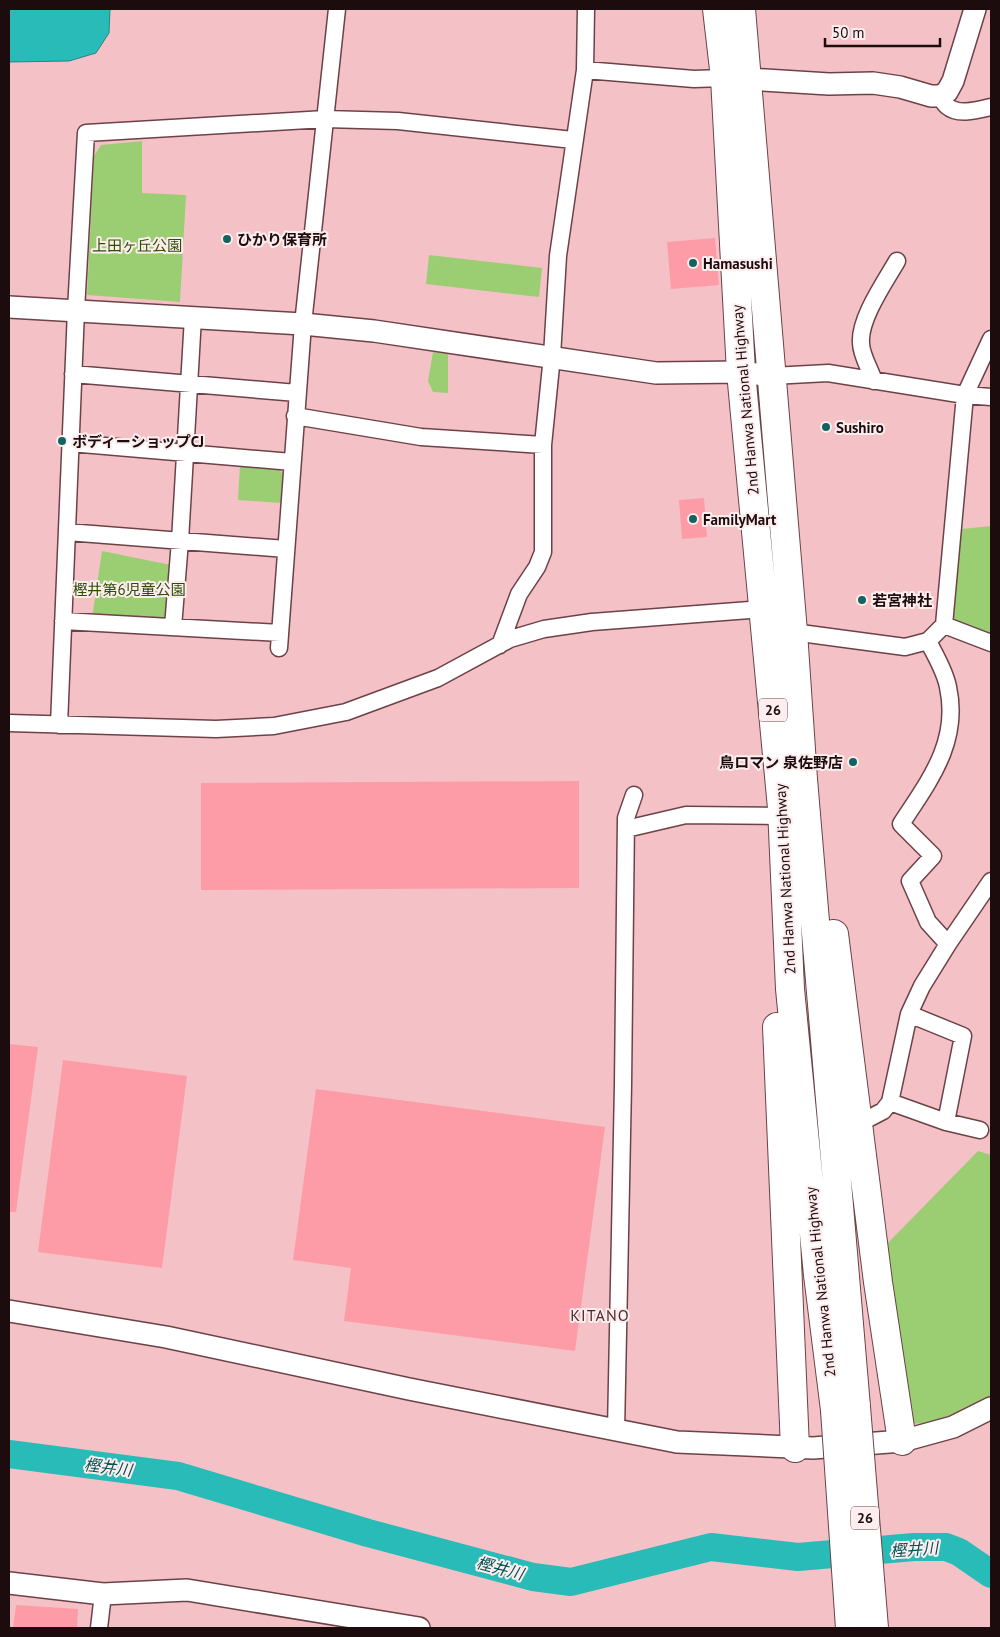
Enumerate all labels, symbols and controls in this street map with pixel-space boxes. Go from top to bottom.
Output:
scale bar [825,15,940,47]
text: 50 m [832,23,865,42]
place label: ひかり保育所 [237,230,327,249]
marker: ひかり保育所 [221,233,233,245]
park label: 上田ヶ丘公園 [92,236,182,255]
place label: Hamasushi [703,254,773,273]
marker: Hamasushi [687,257,699,269]
street label: 2nd Hanwa National Highway [727,304,763,496]
place label: Sushiro [836,418,884,437]
marker: Sushiro [820,421,832,433]
place label: ボディーショップCJ [72,432,204,451]
marker: ボディーショップCJ [56,435,68,447]
place label: FamilyMart [703,510,777,529]
marker: FamilyMart [687,513,699,525]
park label: 樫井第6児童公園 [72,580,186,599]
place label: 若宮神社 [872,591,932,610]
marker: 若宮神社 [856,594,868,606]
road number: 26 [759,698,787,722]
place label: 鳥ロマン 泉佐野店 [719,753,843,772]
marker: 鳥ロマン 泉佐野店 [847,756,859,768]
street label: 2nd Hanwa National Highway [771,783,799,975]
street label: 2nd Hanwa National Highway [801,1186,839,1378]
district label: KITANO [570,1305,630,1325]
water label: 樫井川 [83,1454,135,1480]
road number: 26 [851,1506,879,1530]
water label: 樫井川 [889,1537,941,1561]
water label: 樫井川 [474,1552,528,1584]

